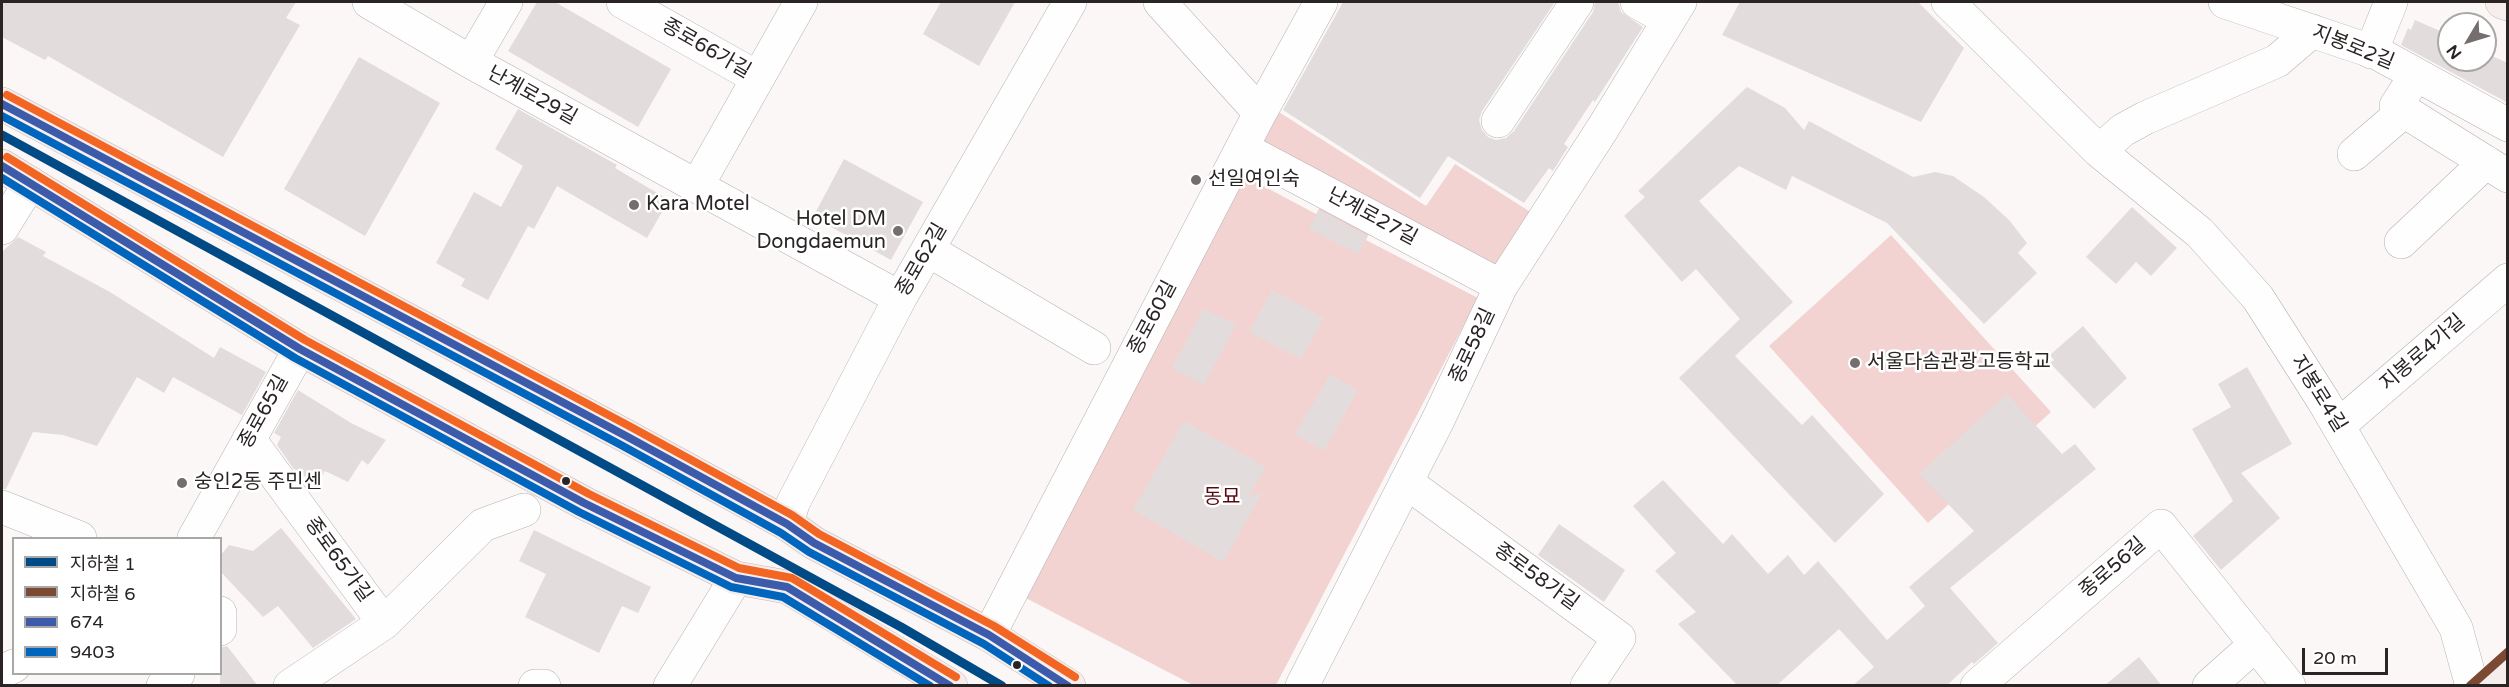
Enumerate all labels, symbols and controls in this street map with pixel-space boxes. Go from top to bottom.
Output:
north arrow [2437,12,2497,72]
street label: 종로66가길 [657,14,755,84]
street label: 지봉로2길 [2309,21,2397,75]
text: N [2443,41,2466,63]
street label: 난계로29길 [483,62,581,130]
place label: 선일여인숙 [1208,168,1300,192]
marker: 선일여인숙 [1189,173,1203,187]
street label: 난계로27길 [1323,183,1421,251]
place label: Kara Motel [646,193,750,217]
marker: Kara Motel [627,198,641,212]
place label: Hotel DM Dongdaemun [757,208,886,255]
street label: 종로62길 [892,219,952,301]
marker: Hotel DM Dongdaemun [891,224,905,238]
street label: 종로60길 [1124,277,1182,359]
street label: 종로58길 [1445,305,1501,387]
street label: 지봉로4가길 [2376,310,2470,396]
place label: 서울다솜관광고등학교 [1867,351,2051,375]
street label: 지봉로4길 [2285,351,2351,437]
marker: 서울다솜관광고등학교 [1848,356,1862,370]
street label: 종로65길 [234,371,294,453]
place label: 숭인2동 주민센 [194,471,322,495]
unlabelled marker [560,475,572,487]
marker: 숭인2동 주민센 [175,476,189,490]
park label: 동묘 [1204,486,1240,510]
street label: 종로65가길 [299,513,377,607]
street label: 종로56길 [2075,533,2151,603]
legend [12,537,222,675]
street label: 종로58가길 [1489,538,1583,616]
text: 지하철 1 [70,553,136,575]
text: 지하철 6 [70,583,136,605]
text: 674 [70,611,104,633]
scale bar [2305,636,2390,674]
text: 9403 [70,641,115,663]
text: 20 m [2313,647,2357,669]
unlabelled marker [1011,659,1023,671]

